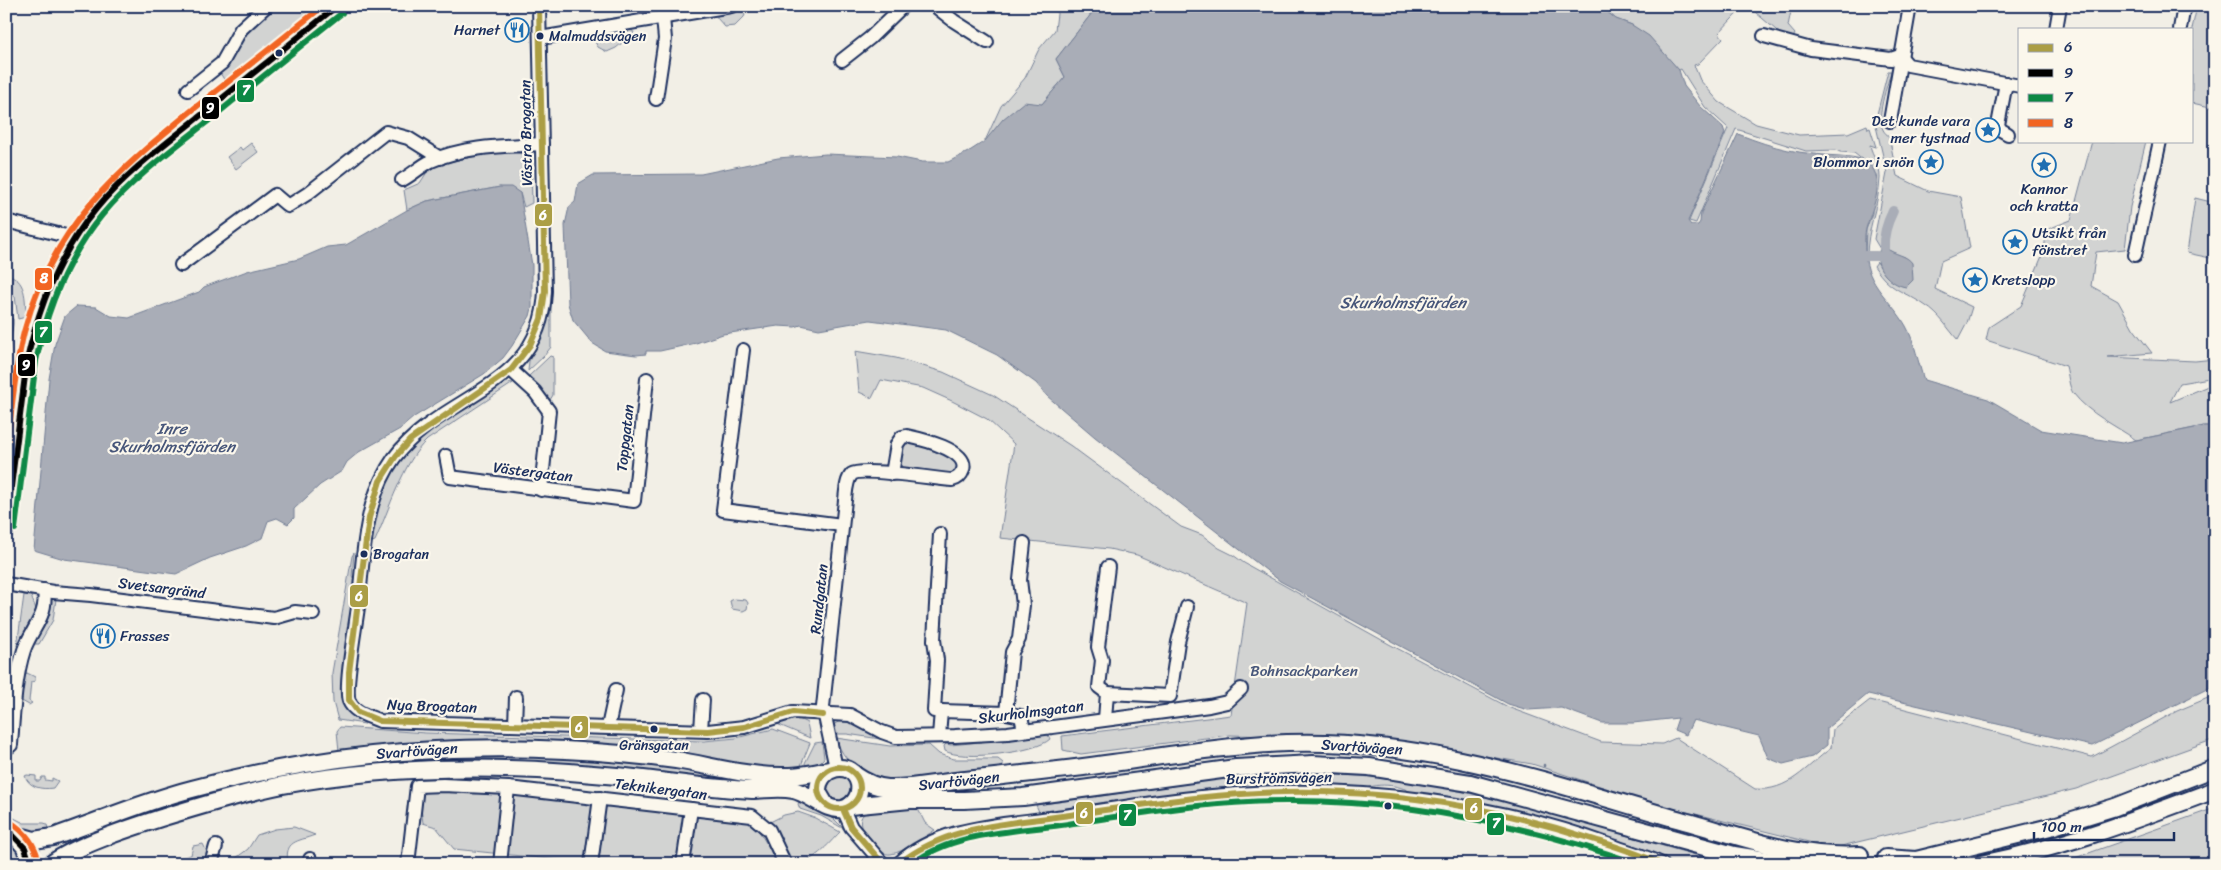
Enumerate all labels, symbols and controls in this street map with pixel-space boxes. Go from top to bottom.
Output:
place label: Harnet [454,17,501,43]
restaurant icon: Harnet [504,17,530,43]
place label: Malmuddsvägen [549,24,647,49]
legend [2018,28,2194,142]
marker: Malmuddsvägen [535,31,545,41]
text: 6 [2064,34,2073,60]
unlabelled marker [274,48,284,58]
text: 9 [2064,60,2073,86]
text: 7 [242,78,251,103]
line badge: 7 [236,79,255,103]
street label: Västra Brogatan [512,80,540,186]
text: 7 [2064,84,2074,110]
line badge: 9 [201,96,220,120]
text: 9 [206,96,215,121]
place label: Det kunde vara mer tystnad [1871,108,1971,151]
text: 8 [2064,110,2073,136]
place icon: Det kunde vara mer tystnad [1975,117,2001,143]
place label: Blommor i snön [1813,149,1914,175]
place icon: Blommor i snön [1918,149,1944,175]
place icon: Kannor och kratta [2031,152,2057,178]
place label: Kannor och kratta [2010,176,2079,219]
line badge: 6 [534,203,553,227]
text: 6 [538,203,547,228]
place label: Utsikt från fönstret [2032,220,2106,263]
place icon: Utsikt från fönstret [2002,229,2028,255]
text: 8 [39,266,49,291]
line badge: 8 [34,267,53,291]
place icon: Kretslopp [1962,267,1988,293]
place label: Kretslopp [1992,267,2056,293]
water label: Skurholmsfjärden [1340,288,1468,317]
line badge: 7 [34,320,53,344]
text: 7 [39,320,48,345]
line badge: 9 [17,353,36,377]
text: 9 [22,353,31,378]
street label: Toppgatan [609,403,641,473]
water label: Inre Skurholmsfjärden [109,414,237,461]
street label: Västergatan [492,454,574,490]
place label: Brogatan [373,542,429,567]
marker: Brogatan [359,549,369,559]
street label: Rundgatan [802,563,836,635]
street label: Svetsargränd [117,570,208,606]
line badge: 6 [349,584,369,608]
text: 6 [354,584,363,609]
restaurant icon: Frasses [90,623,116,649]
place label: Frasses [120,623,170,649]
park label: Bohnsackparken [1250,658,1358,684]
street label: Nya Brogatan [386,691,478,721]
street label: Skurholmsgatan [977,693,1085,731]
line badge: 6 [570,715,589,739]
text: 6 [574,715,583,740]
marker: Gränsgatan [649,724,659,734]
street label: Svartövägen [1320,731,1404,763]
place label: Gränsgatan [619,733,689,758]
street label: Svartövägen [375,735,459,767]
street label: Svartövägen [917,764,1001,798]
street label: Burströmsvägen [1226,764,1332,792]
street label: Teknikergatan [613,770,709,808]
text: 6 [1469,796,1478,821]
line badge: 6 [1464,797,1483,821]
line badge: 6 [1075,801,1094,825]
text: 6 [1079,801,1088,826]
unlabelled marker [1383,801,1393,811]
line badge: 7 [1118,803,1137,827]
text: 7 [1123,803,1132,828]
scale bar [2034,810,2174,842]
text: 7 [1492,811,1501,836]
line badge: 7 [1486,812,1505,836]
text: 100 m [2041,814,2082,840]

